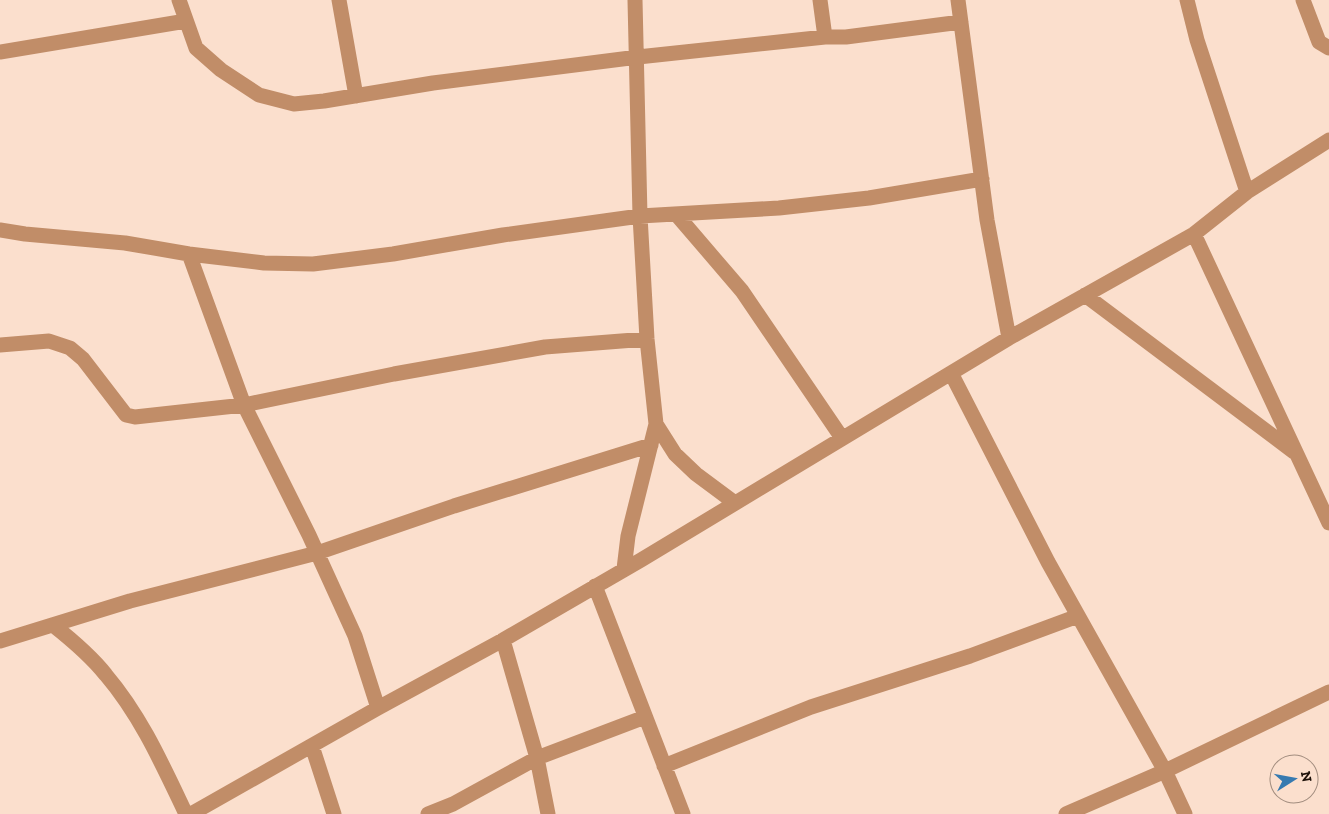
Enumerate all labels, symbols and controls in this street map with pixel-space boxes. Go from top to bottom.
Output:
north arrow [1269,754,1319,804]
text: N [1297,770,1316,784]

